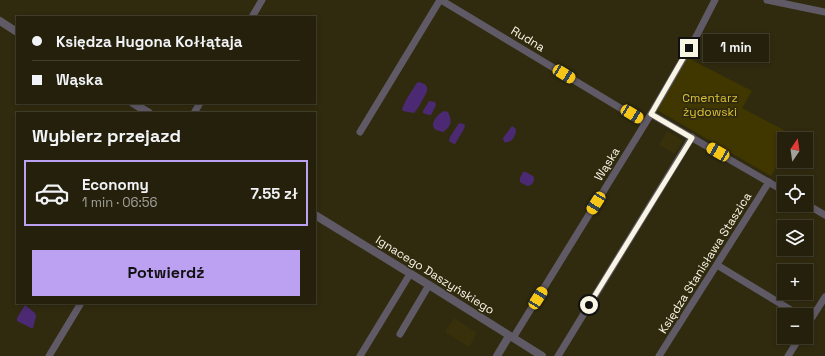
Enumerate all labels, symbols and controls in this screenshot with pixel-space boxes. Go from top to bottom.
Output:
street label: Rudna [508,23,548,55]
text: Księdza Hugona Kołłątaja [56,32,242,51]
callout: 1 min [703,34,769,62]
route end [680,39,698,57]
text: 1 min [720,39,752,56]
car [551,63,577,85]
text: Wąska [56,70,103,89]
park label: Cmentarz żydowski [682,90,738,120]
car [619,103,645,125]
text: Wybierz przejazd [32,124,181,147]
north arrow [777,132,813,168]
map controls [777,132,813,344]
car [705,141,731,163]
street label: Wąska [590,144,624,184]
icon: car [34,175,70,211]
text: Economy [82,175,149,194]
button: locate [777,176,813,212]
text: 7.55 zł [251,184,298,203]
street label: Księdza Stanisława Staszica [655,189,755,337]
car [585,190,607,216]
text: 1 min · 06:56 [82,194,158,211]
button: layers [777,220,813,256]
street label: Ignacego Daszyńskiego [373,232,497,318]
button: Potwierdź [32,250,300,296]
button: + [777,264,813,300]
car [527,285,549,311]
route start [580,296,598,314]
button: − [777,308,813,344]

